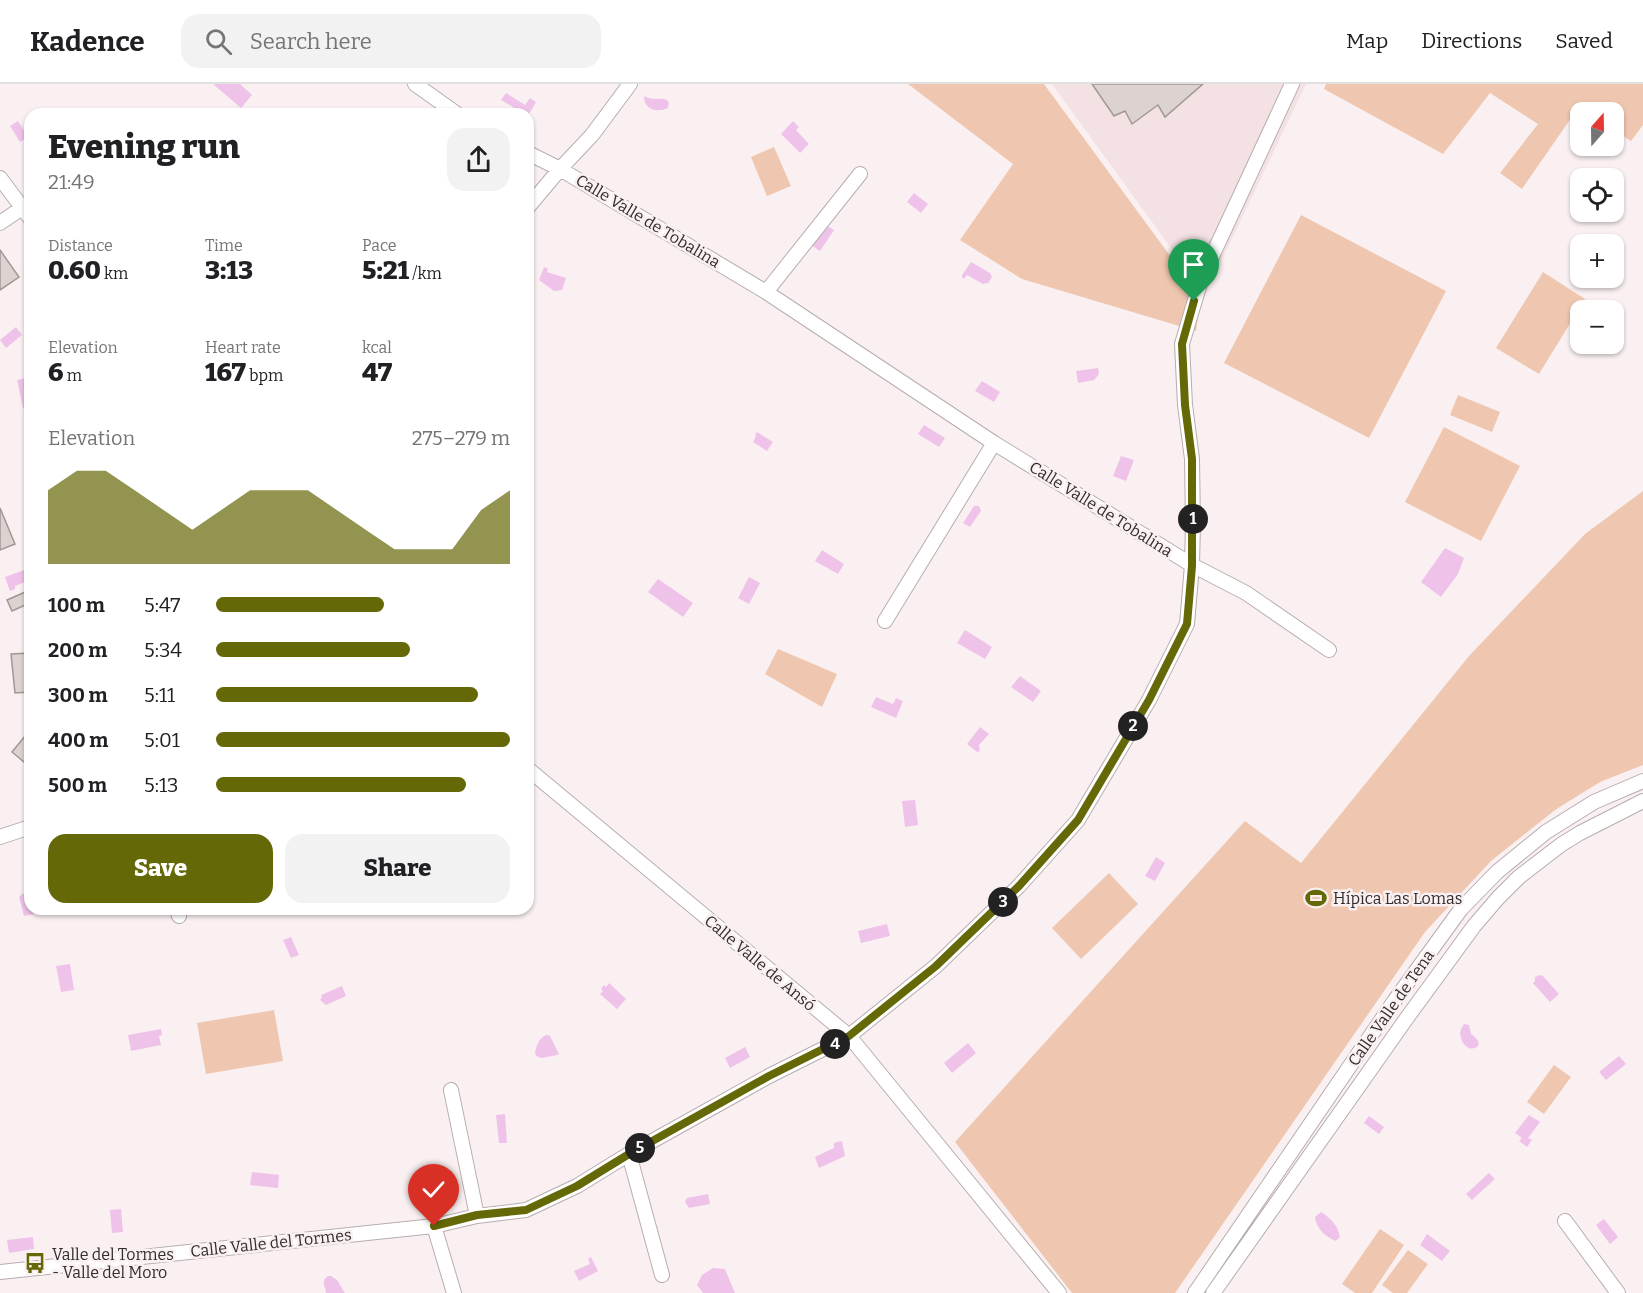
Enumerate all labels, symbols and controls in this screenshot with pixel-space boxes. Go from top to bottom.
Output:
search box [181,14,601,68]
text: Kadence [30,25,145,58]
icon: search [202,25,235,58]
text: Search here [250,28,372,55]
text: Map [1346,28,1388,54]
text: Directions [1421,28,1522,54]
text: Saved [1555,28,1613,54]
north arrow [1570,102,1624,156]
map controls [1570,102,1624,354]
text: Evening run [48,127,240,167]
button: share [447,128,510,191]
button: locate [1570,168,1624,222]
text: 21:49 [48,170,95,194]
street label: Calle Valle de Tobalina [572,170,724,272]
button: + [1570,234,1624,288]
text: Distance [48,236,113,255]
text: Time [205,236,243,255]
text: Pace [362,236,397,255]
pin [1168,239,1219,301]
icon: arrive [1177,248,1210,281]
text: 0.60 [48,255,101,286]
text: 3:13 [205,255,253,286]
text: 5:21 [362,255,409,286]
text: km [101,264,128,283]
text: /km [409,264,442,283]
button: − [1570,300,1624,354]
text: Elevation [48,338,118,357]
text: Heart rate [205,338,281,357]
text: kcal [362,338,392,357]
text: 6 [48,357,63,388]
text: 167 [205,357,246,388]
text: 47 [362,357,392,388]
text: m [63,366,82,385]
text: bpm [246,366,283,385]
text: Elevation [48,426,135,450]
text: 275–279 m [412,426,510,450]
street label: Calle Valle de Tobalina [1026,457,1176,561]
pin: 1 [1178,504,1208,534]
text: 1 [1190,509,1196,528]
text: 100 m [48,593,105,617]
text: 5:47 [144,593,180,617]
text: 200 m [48,638,107,662]
text: 5:34 [144,638,182,662]
text: 300 m [48,683,108,707]
text: 5:11 [144,683,175,707]
pin: 2 [1118,711,1148,741]
text: 2 [1128,716,1138,735]
text: 400 m [48,728,108,752]
text: 5:01 [144,728,180,752]
text: 500 m [48,773,107,797]
text: 5:13 [144,773,178,797]
button: Save [48,834,273,903]
button: Share [285,834,510,903]
sports icon: Hípica Las Lomas [1304,886,1328,910]
pin: 3 [988,887,1018,917]
place label: Hípica Las Lomas [1333,889,1462,908]
text: 3 [998,892,1008,911]
street label: Calle Valle de Ansó [701,911,819,1015]
street label: Calle Valle de Tena [1344,946,1438,1070]
pin: 4 [820,1029,850,1059]
text: 4 [830,1034,840,1053]
pin: 5 [625,1133,655,1163]
text: 5 [636,1138,644,1157]
pin [408,1164,459,1226]
icon: check [417,1173,450,1206]
street label: Calle Valle del Tormes [189,1225,353,1261]
place label: Valle del Tormes - Valle del Moro [52,1245,174,1282]
bus stop icon: Valle del Tormes - Valle del Moro [23,1251,47,1275]

